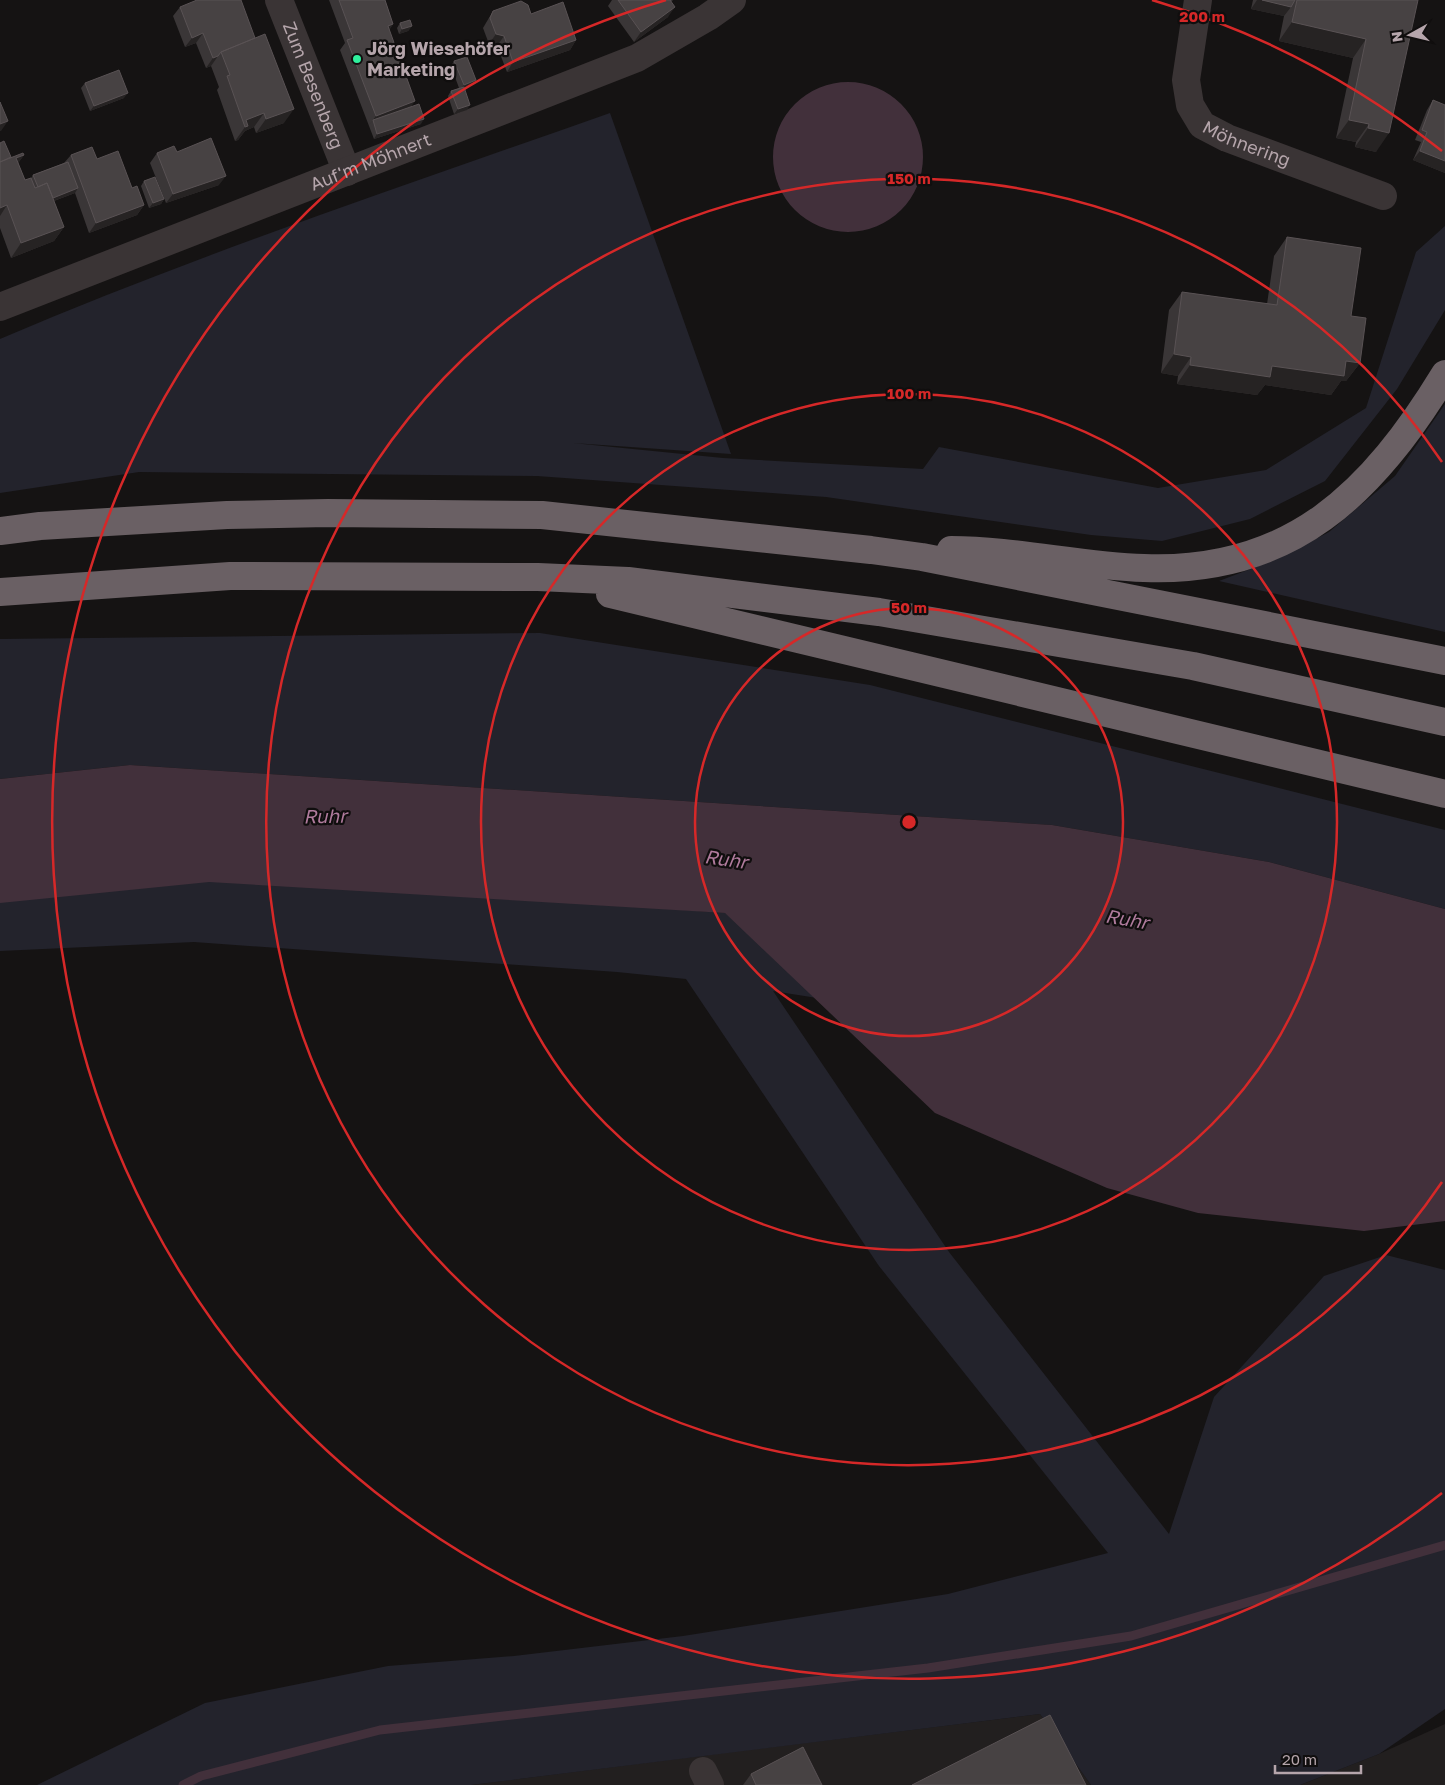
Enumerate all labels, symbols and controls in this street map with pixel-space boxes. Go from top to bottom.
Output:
text: 200 m [1179,7,1225,25]
north arrow [1385,10,1435,60]
street label: Zum Besenberg [279,18,349,152]
text: N [1387,30,1406,43]
place label: Jörg Wiesehöfer Marketing [367,37,510,80]
marker: Jörg Wiesehöfer Marketing [351,53,363,65]
street label: Möhnering [1199,115,1294,171]
street label: Auf'm Möhnert [307,128,434,195]
text: 150 m [887,169,931,187]
text: 100 m [887,384,931,402]
text: 50 m [891,598,927,616]
water label: Ruhr [303,804,349,827]
centre of rings [900,813,918,831]
water label: Ruhr [703,844,752,873]
water label: Ruhr [1104,903,1153,934]
scale bar [1275,1742,1361,1774]
text: 20 m [1282,1750,1317,1768]

